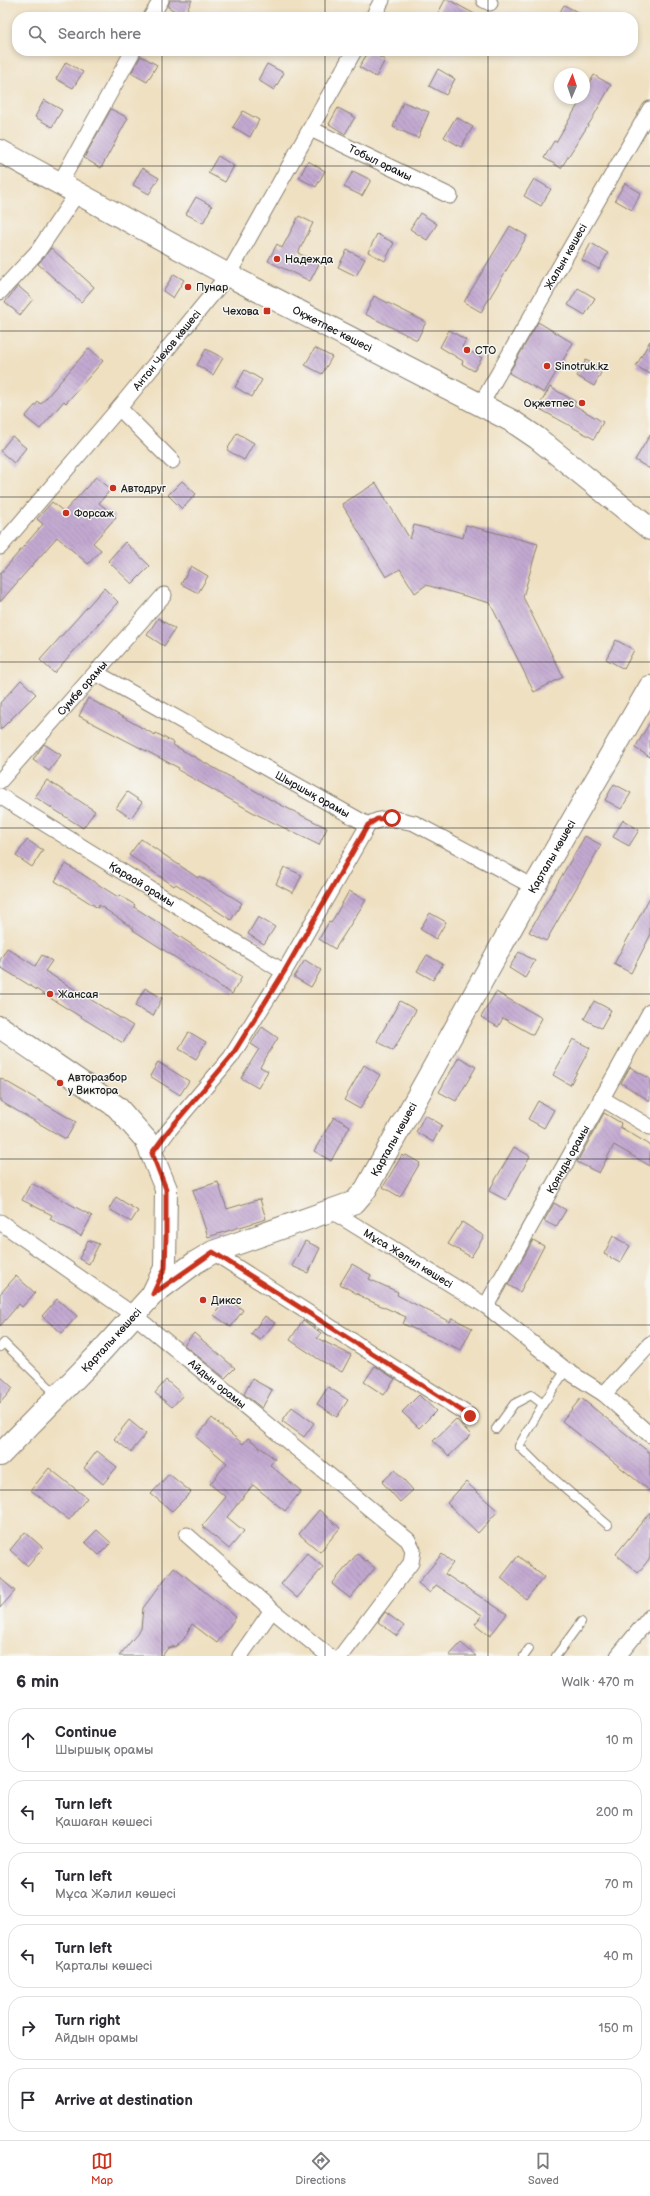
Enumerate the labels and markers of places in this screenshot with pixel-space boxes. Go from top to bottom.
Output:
place label: Надежда [285,253,334,266]
marker: Надежда [272,254,282,264]
place label: Пунар [196,281,229,294]
marker: Пунар [183,282,193,292]
place label: Чехова [223,305,259,318]
marker: Чехова [262,306,272,316]
place label: СТО [475,344,496,357]
marker: СТО [462,345,472,355]
place label: Sinotruk.kz [555,360,609,373]
marker: Sinotruk.kz [542,361,552,371]
place label: Оқжетпес [524,397,575,410]
marker: Оқжетпес [577,398,587,408]
place label: Автодруг [120,482,167,495]
marker: Автодруг [108,483,118,493]
place label: Форсаж [74,507,114,520]
marker: Форсаж [61,508,71,518]
place label: Жансая [58,988,98,1001]
marker: Жансая [45,989,55,999]
place label: Авторазбор у Виктора [67,1071,128,1097]
marker: Авторазбор у Виктора [55,1078,65,1088]
place label: Диксс [211,1294,242,1307]
marker: Диксс [198,1295,208,1305]

